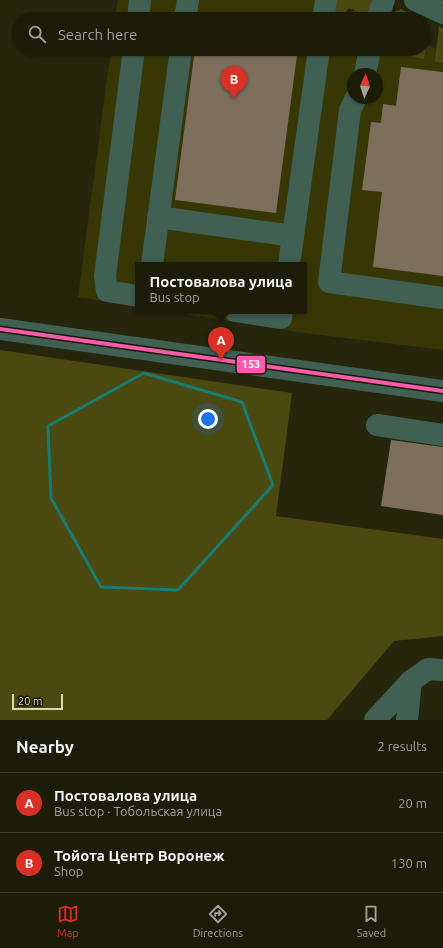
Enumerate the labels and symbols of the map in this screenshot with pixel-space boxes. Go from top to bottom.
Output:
pin: B [221,66,247,99]
north arrow [347,68,383,104]
pin: A [208,327,234,360]
line badge: 153 [236,355,266,374]
text: 153 [242,358,260,370]
your location [198,409,218,429]
scale bar [12,692,63,711]

